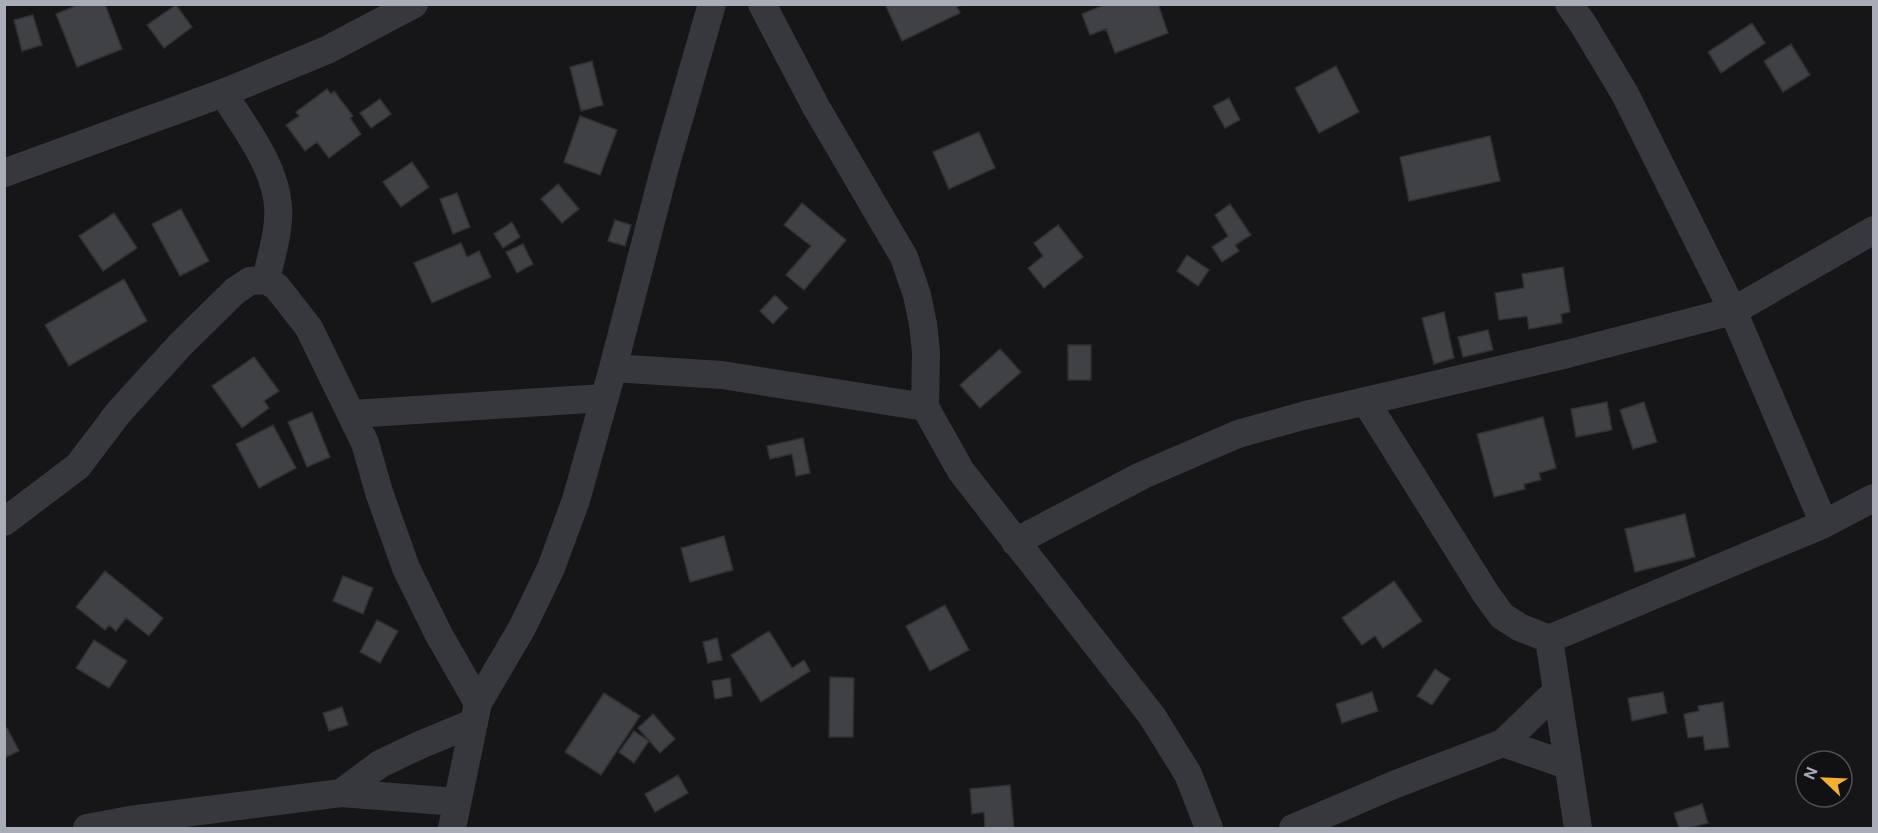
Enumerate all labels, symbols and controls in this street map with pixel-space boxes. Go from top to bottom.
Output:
north arrow [1794,749,1854,809]
text: N [1799,764,1823,783]

